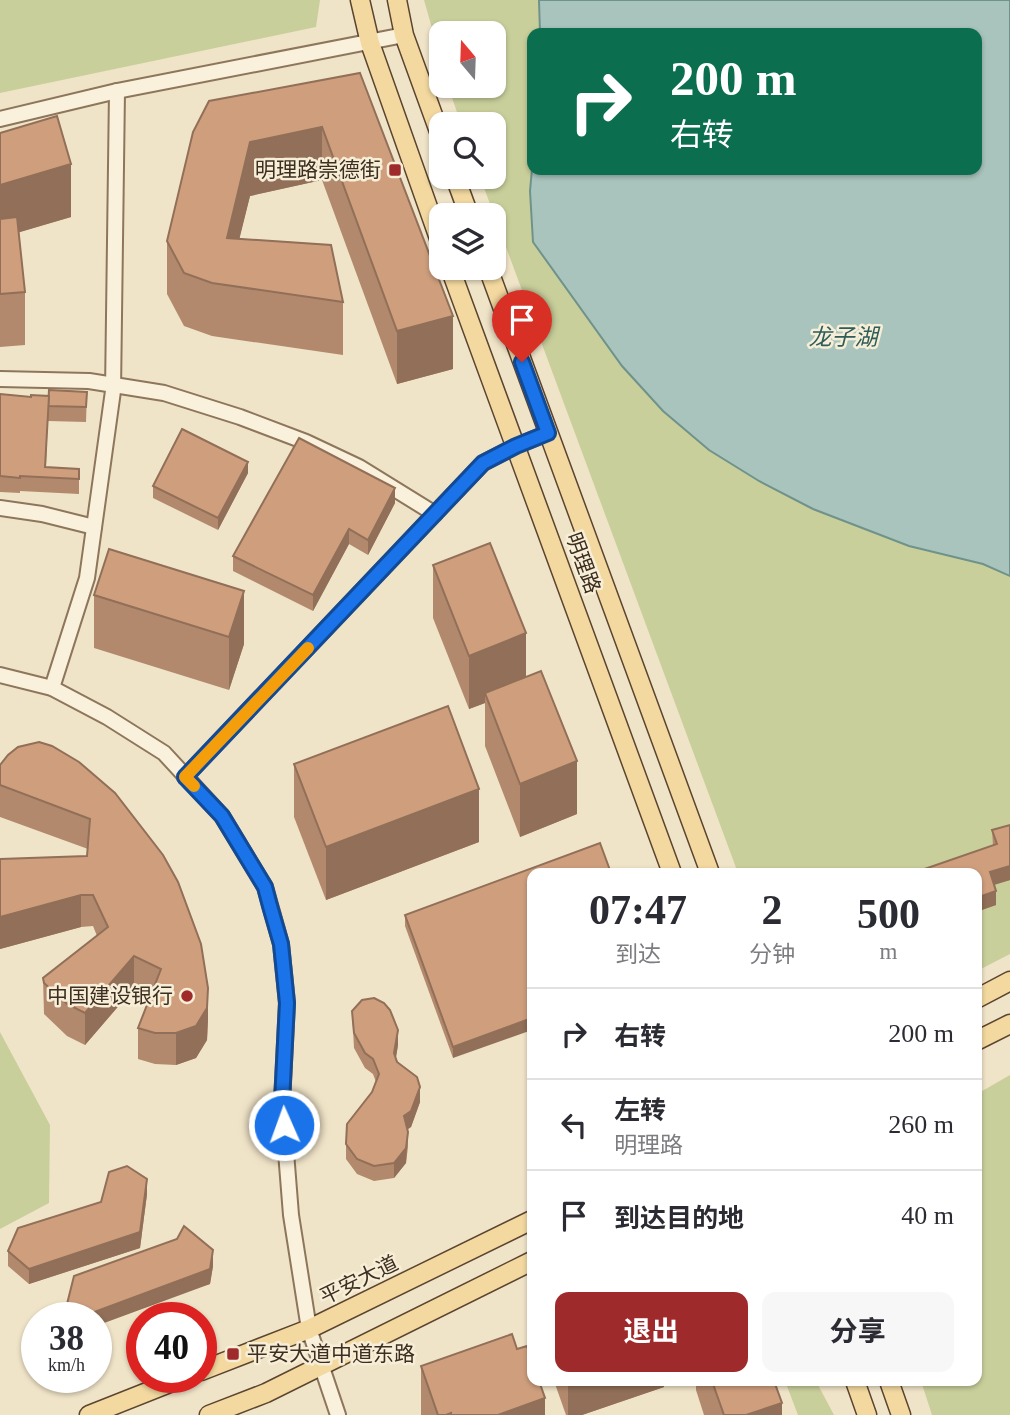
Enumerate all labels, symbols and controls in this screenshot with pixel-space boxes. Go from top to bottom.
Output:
north arrow [429,21,506,98]
map controls [429,21,506,280]
text: 200 m [670,51,797,106]
icon: right [555,56,646,147]
button: search [429,112,506,189]
text: 右转 [670,117,734,153]
place label: 明理路崇德街 [255,158,381,182]
marker: 明理路崇德街 [387,162,403,178]
button: layers [429,203,506,280]
pin [492,290,552,362]
icon: arrive [503,301,541,339]
water label: 龙子湖 [809,325,881,350]
street label: 明理路 [561,529,605,597]
text: 07:47 [589,887,687,933]
text: 2 [762,887,783,933]
text: 500 [857,891,920,937]
text: m [880,939,897,964]
text: 到达 [615,942,661,967]
text: 分钟 [749,942,795,967]
place label: 中国建设银行 [47,984,173,1008]
marker: 中国建设银行 [179,988,195,1004]
icon: right [555,1015,593,1053]
text: 200 m [888,1019,954,1048]
text: 右转 [614,1022,666,1051]
position arrow [247,1088,321,1162]
text: 左转 [614,1096,666,1125]
icon: left [555,1106,593,1144]
text: 260 m [888,1110,954,1139]
text: 明理路 [614,1133,683,1158]
icon: arrive [555,1197,593,1235]
text: 40 m [901,1201,954,1230]
text: 到达目的地 [614,1204,744,1233]
street label: 平安大道 [316,1251,402,1309]
button: 退出 [555,1292,748,1372]
button: 分享 [762,1292,954,1372]
speed limit sign: 40 [126,1302,217,1393]
text: 38 [49,1319,84,1358]
place label: 平安大道中道东路 [247,1342,415,1366]
marker: 平安大道中道东路 [225,1346,241,1362]
text: km/h [48,1355,85,1375]

